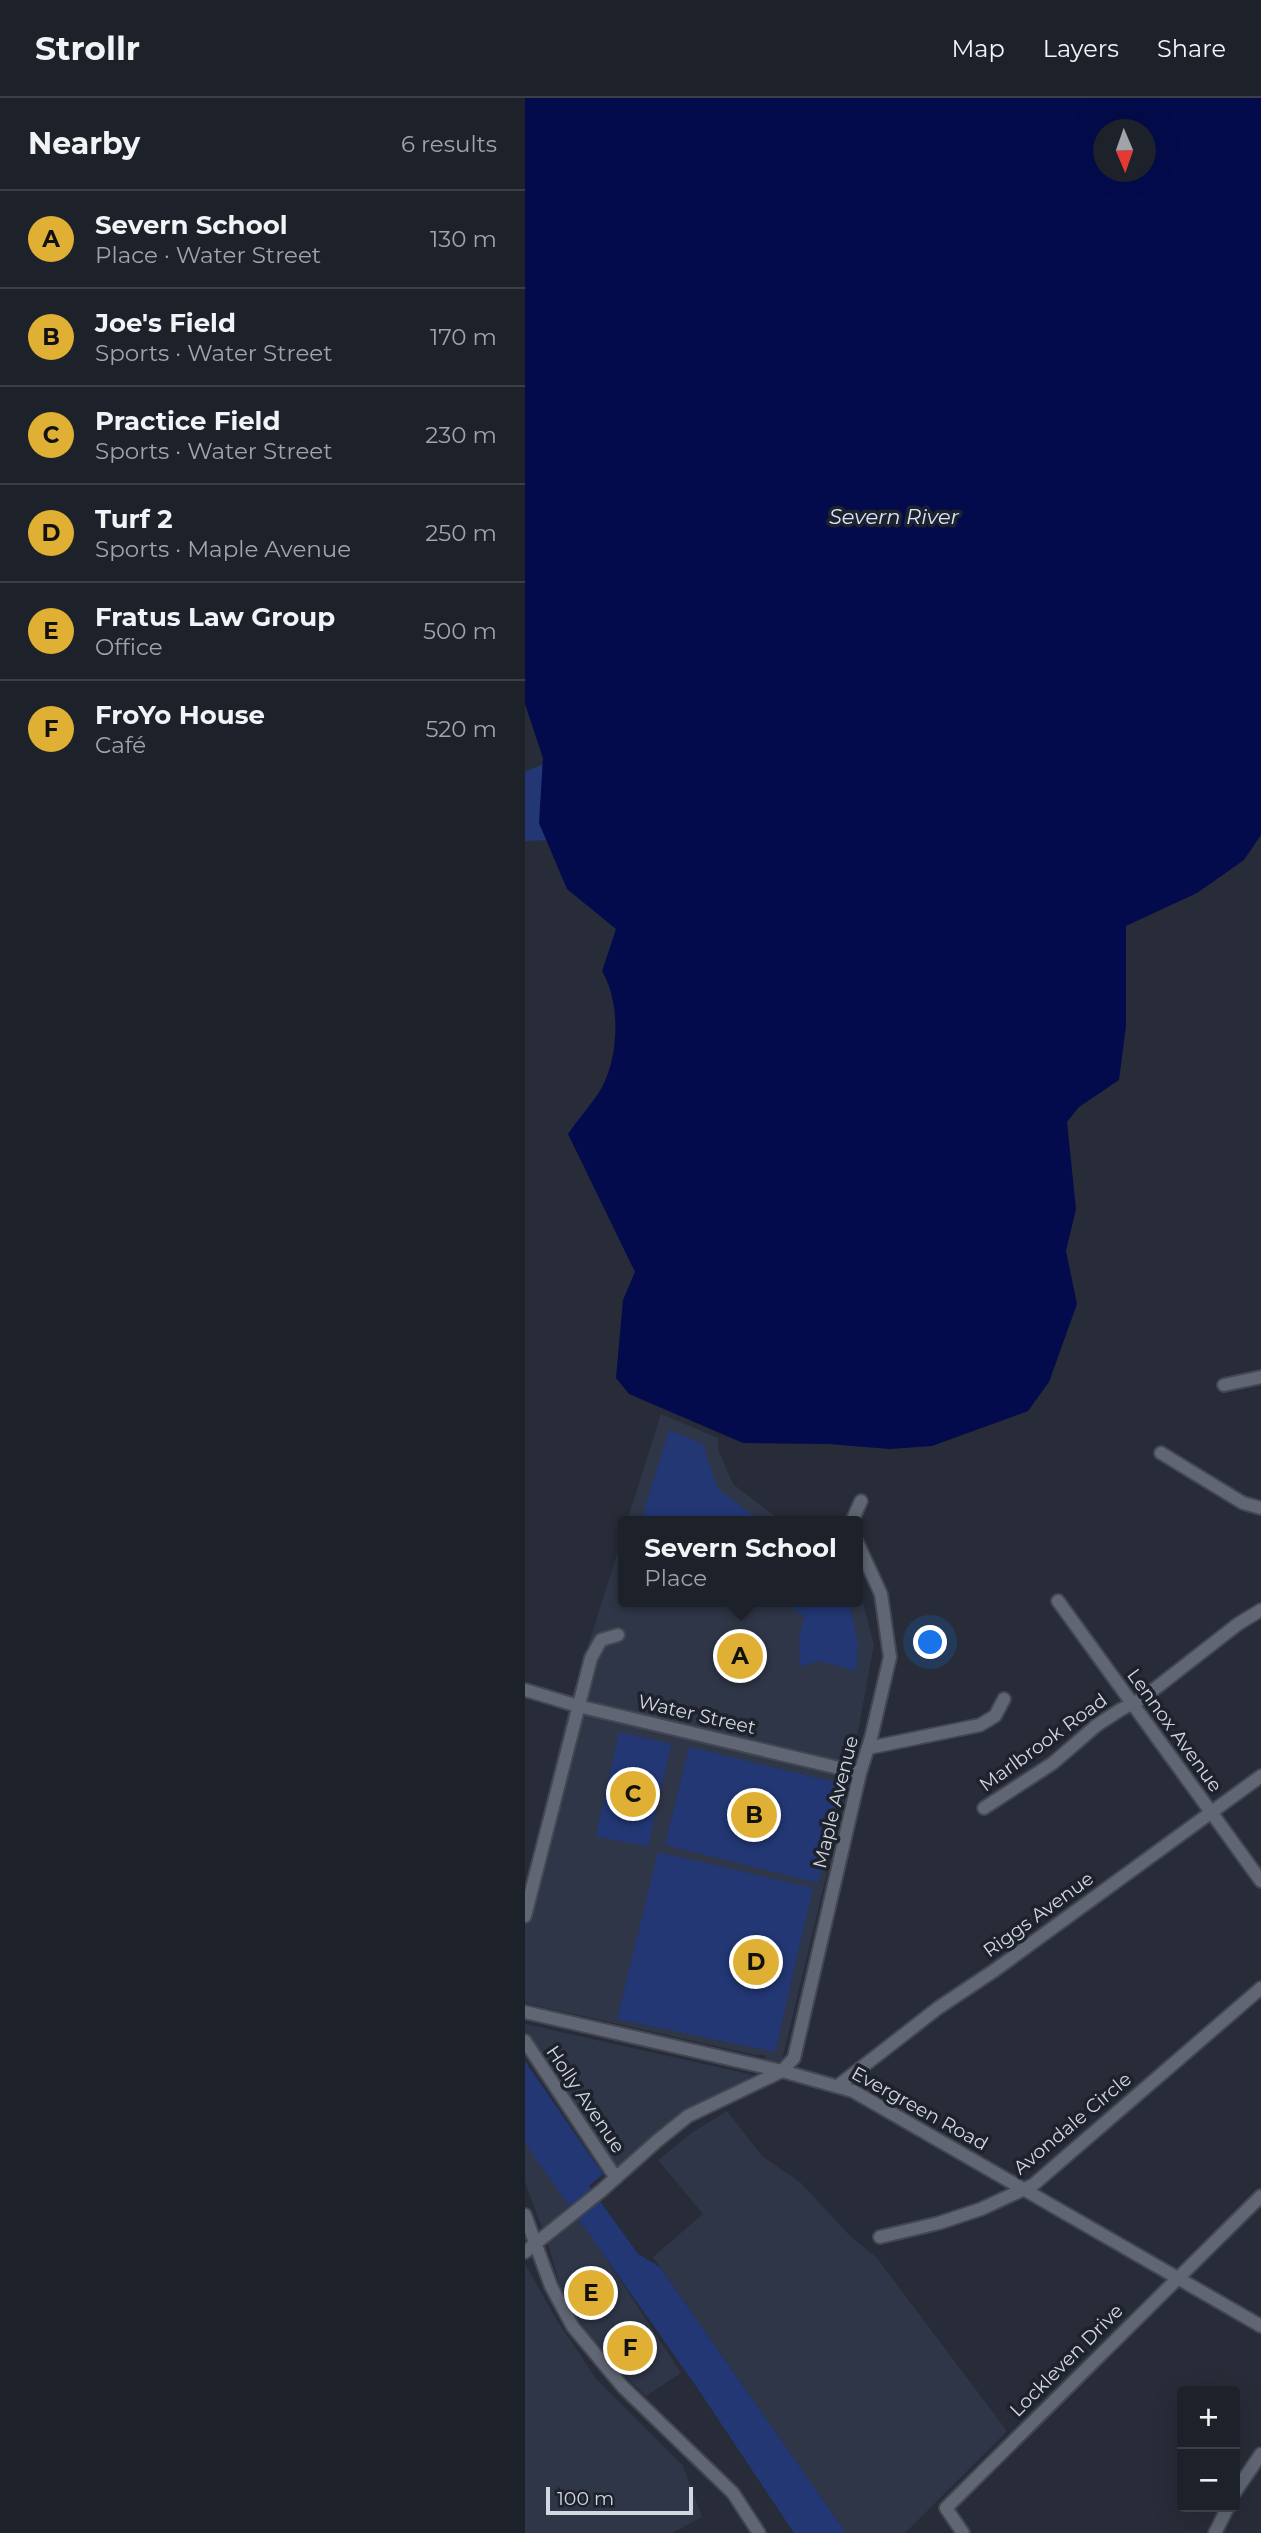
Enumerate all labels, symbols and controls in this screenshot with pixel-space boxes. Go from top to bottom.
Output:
text: Strollr [35,28,140,68]
text: Map [951,34,1005,63]
text: Layers [1043,34,1119,63]
text: Share [1157,34,1226,63]
north arrow [1093,119,1156,182]
text: Nearby [28,125,140,162]
text: 6 results [401,130,497,158]
text: Severn School [95,209,288,241]
text: A [42,225,60,253]
text: 130 m [430,225,497,253]
text: Place · Water Street [95,241,321,269]
text: Joe's Field [95,307,236,339]
text: B [42,323,60,351]
text: 170 m [430,323,497,351]
text: Sports · Water Street [95,339,333,367]
text: Practice Field [95,405,280,437]
text: C [43,421,59,449]
text: 230 m [425,421,497,449]
text: Sports · Water Street [95,437,333,465]
text: Turf 2 [95,503,173,535]
water label: Severn River [829,504,960,529]
text: D [42,519,61,547]
text: 250 m [425,519,497,547]
text: Sports · Maple Avenue [95,535,351,563]
text: Fratus Law Group [95,601,335,633]
text: E [43,617,59,645]
text: 500 m [423,617,497,645]
text: Office [95,633,163,661]
text: FroYo House [95,699,265,731]
text: F [44,715,58,743]
text: 520 m [425,715,497,743]
text: Café [95,731,146,759]
popup [618,1516,863,1607]
text: Severn School [644,1532,837,1564]
text: Place [644,1564,707,1592]
your location [913,1625,947,1659]
pin: A [717,1630,763,1682]
street label: Lennox Avenue [1122,1664,1227,1796]
street label: Marlbrook Road [975,1688,1112,1796]
street label: Water Street [636,1690,758,1739]
street label: Maple Avenue [808,1734,863,1871]
pin: C [610,1768,656,1820]
pin: B [731,1789,777,1841]
street label: Riggs Avenue [979,1867,1098,1962]
pin: D [733,1936,779,1988]
street label: Holly Avenue [541,2041,630,2157]
street label: Evergreen Road [848,2061,992,2155]
street label: Avondale Circle [1009,2067,1136,2179]
pin: E [568,2267,614,2319]
street label: Lockleven Drive [1005,2299,1128,2422]
pin: F [607,2322,653,2374]
map controls [1177,2386,1240,2512]
button: + [1177,2386,1240,2449]
button: − [1177,2449,1240,2512]
scale bar [546,2484,693,2516]
text: 100 m [557,2487,614,2510]

